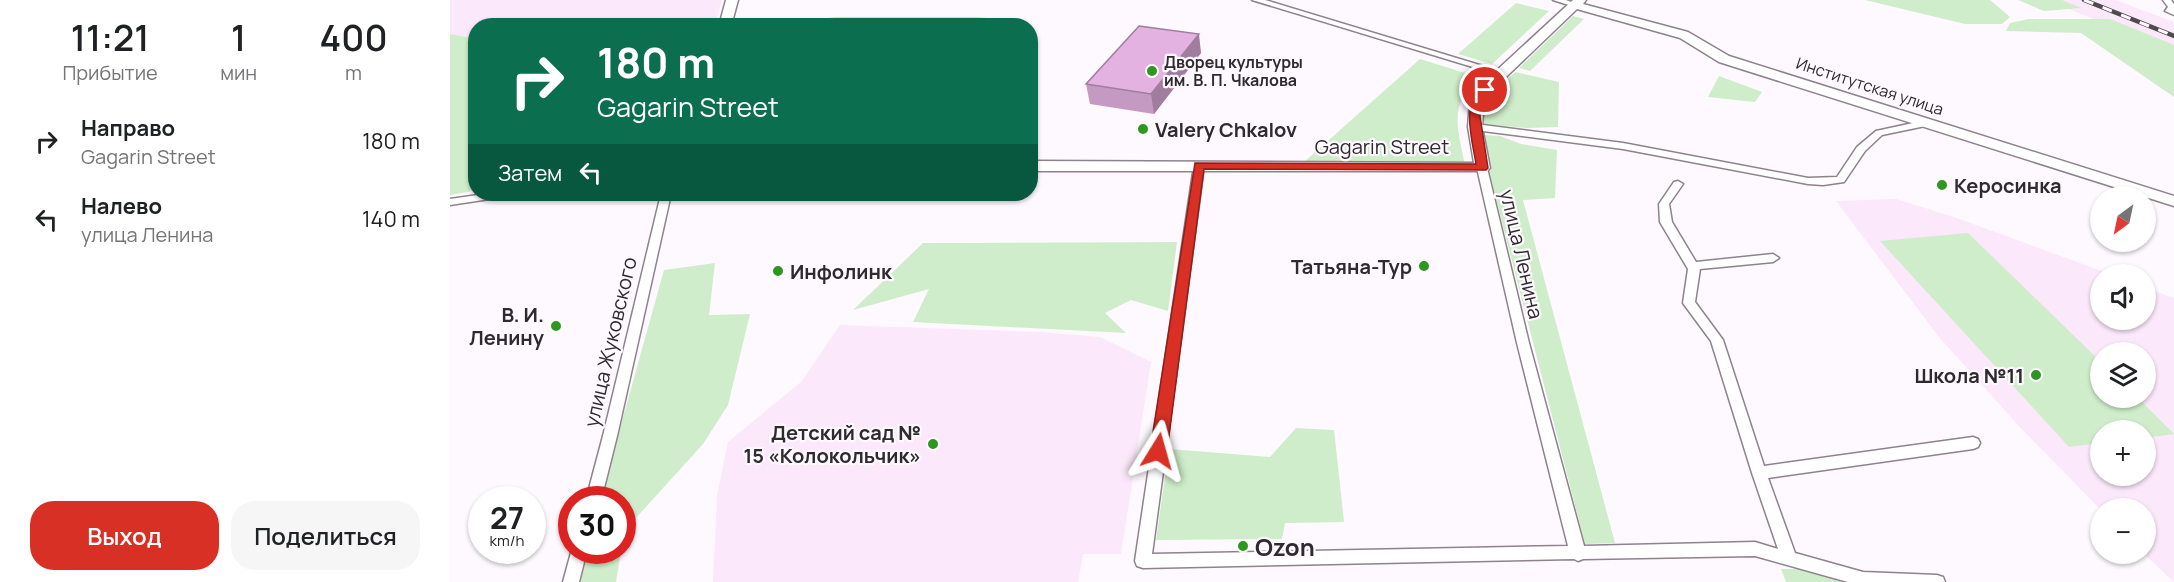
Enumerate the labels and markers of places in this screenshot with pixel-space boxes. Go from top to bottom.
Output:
place label: Дворец культуры им. В. П. Чкалова [1164,51,1303,91]
marker: Дворец культуры им. В. П. Чкалова [1145,64,1159,78]
pin [1459,64,1510,115]
place label: Valery Chkalov [1155,116,1297,143]
marker: Valery Chkalov [1136,122,1150,136]
place label: Керосинка [1954,172,2061,199]
marker: Керосинка [1935,178,1949,192]
place label: Татьяна-Тур [1291,253,1412,280]
place label: Инфолинк [790,258,893,285]
marker: Татьяна-Тур [1417,259,1431,273]
marker: Инфолинк [771,264,785,278]
place label: В. И. Ленину [469,301,545,351]
marker: В. И. Ленину [549,319,563,333]
place label: Школа №11 [1914,362,2024,389]
marker: Школа №11 [2029,368,2043,382]
place label: Детский сад № 15 «Колокольчик» [744,419,921,469]
marker: Детский сад № 15 «Колокольчик» [926,437,940,451]
place label: Ozon [1255,530,1315,563]
marker: Ozon [1236,539,1250,553]

